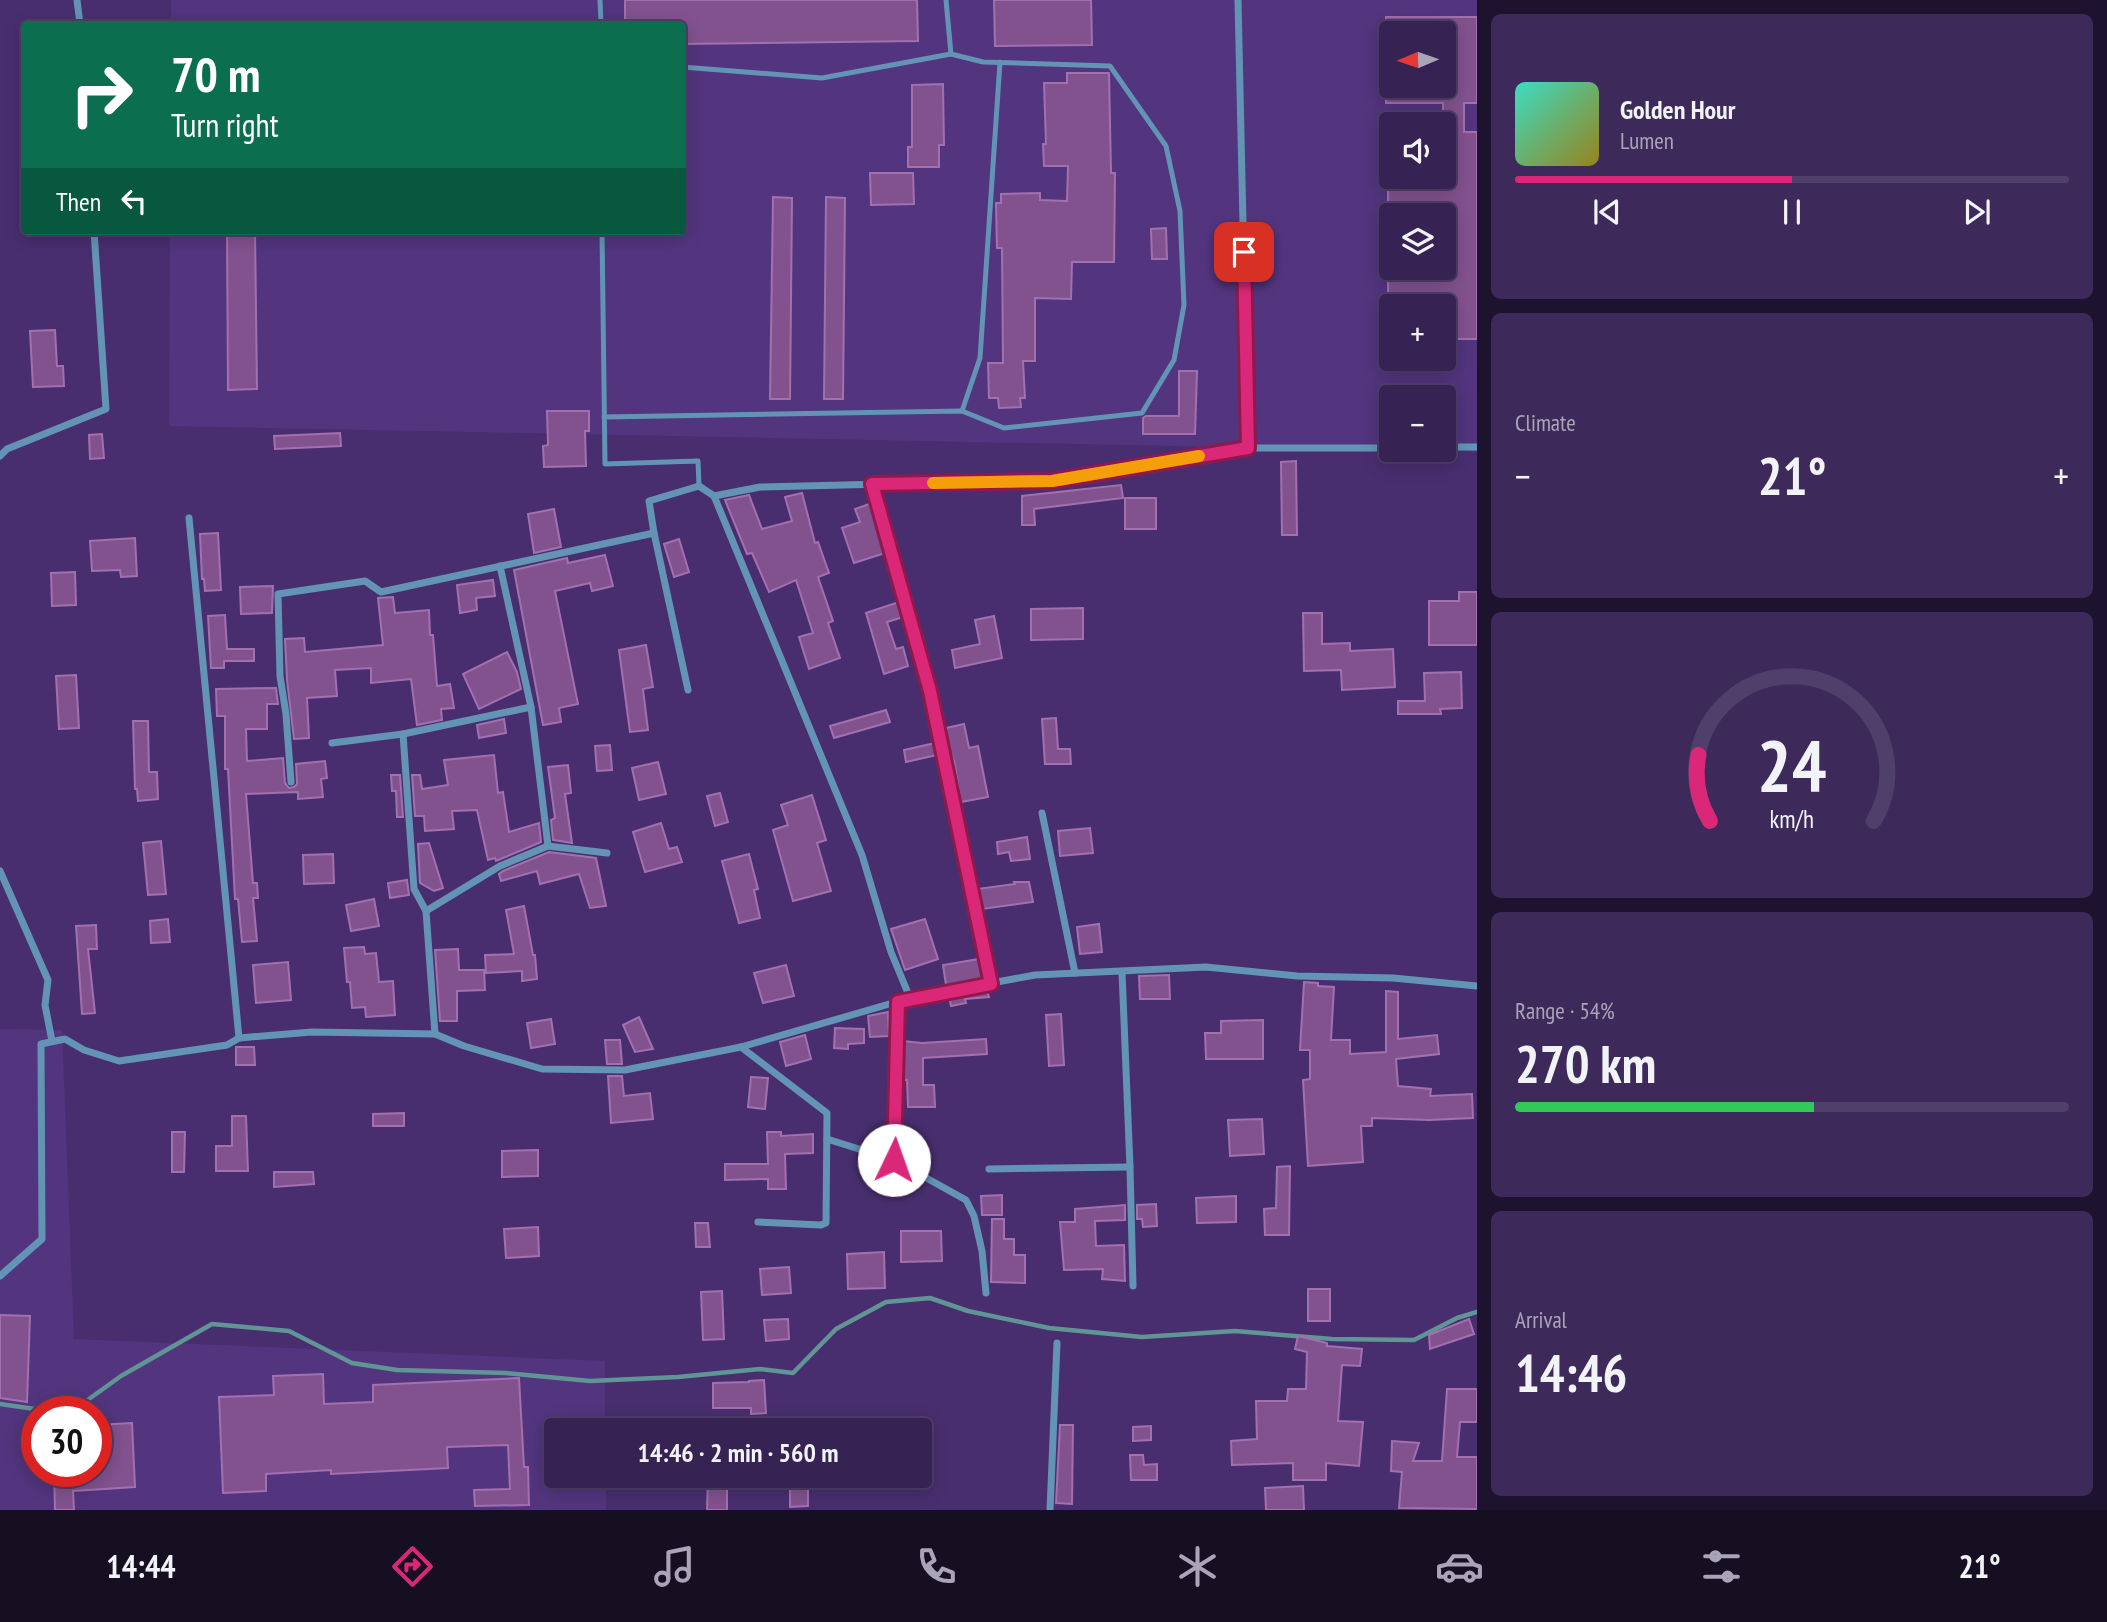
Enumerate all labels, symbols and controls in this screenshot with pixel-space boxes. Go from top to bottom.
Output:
north arrow [1379,21,1456,98]
map controls [1379,21,1456,462]
text: 70 m [171,42,260,106]
icon: right [56,49,147,140]
text: Golden Hour [1620,93,1735,126]
text: Turn right [171,104,279,146]
button: sound [1379,112,1456,189]
text: Lumen [1620,126,1674,155]
icon: left [115,182,153,220]
text: Then [56,185,101,218]
icon: previous [1588,193,1626,231]
icon: pause [1773,193,1811,231]
icon: next [1958,193,1996,231]
button: layers [1379,203,1456,280]
pin [1214,222,1274,282]
icon: arrive [1225,233,1263,271]
button: + [1379,294,1456,371]
button: − [1379,385,1456,462]
text: Climate [1515,408,1576,437]
text: 21° [1758,442,1826,509]
text: − [1515,451,1531,500]
text: + [2053,451,2069,500]
text: 24 [1757,717,1827,811]
text: km/h [1770,803,1814,835]
text: Range · 54% [1515,996,1615,1025]
text: 270 km [1515,1030,1656,1097]
position arrow [857,1123,931,1197]
text: Arrival [1515,1305,1567,1334]
text: 14:46 [1515,1339,1627,1406]
speed limit sign: 30 [21,1396,112,1487]
text: 14:46 · 2 min · 560 m [638,1436,838,1469]
icon: directions [388,1542,437,1591]
icon: music [650,1542,699,1591]
icon: phone [912,1542,961,1591]
icon: climate [1173,1542,1222,1591]
icon: car [1435,1542,1484,1591]
icon: filters [1697,1542,1746,1591]
text: 14:44 [106,1545,176,1587]
text: 21° [1958,1545,2001,1587]

